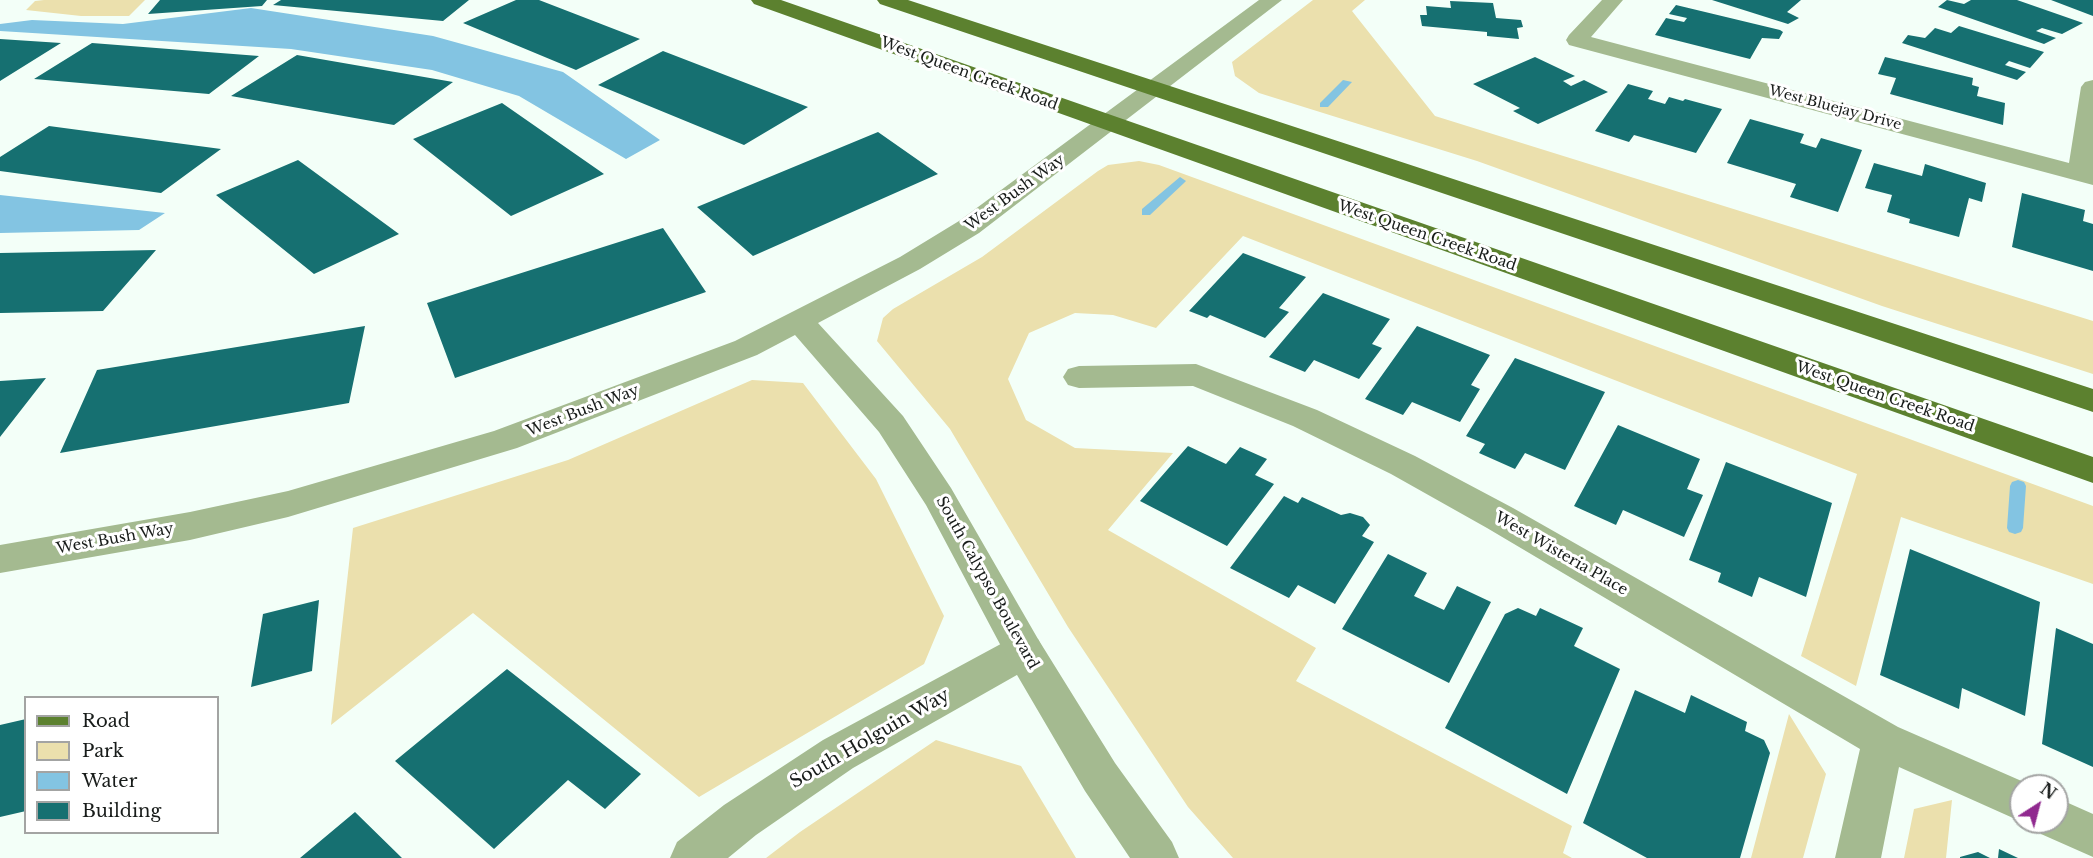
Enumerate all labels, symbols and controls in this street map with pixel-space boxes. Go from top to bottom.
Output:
street label: West Queen Creek Road [878,33,1060,115]
street label: West Bluejay Drive [1767,82,1903,134]
street label: West Bush Way [962,151,1068,235]
street label: West Queen Creek Road [1335,197,1519,275]
street label: West Queen Creek Road [1793,358,1977,436]
street label: West Bush Way [524,381,642,441]
street label: South Calypso Boulevard [932,493,1042,673]
street label: West Wisteria Place [1491,509,1631,599]
street label: West Bush Way [55,520,175,558]
street label: South Holguin Way [786,684,954,794]
legend [24,696,219,834]
text: Road [82,710,130,732]
text: Park [82,740,124,762]
text: Water [82,770,137,792]
north arrow [2009,774,2069,834]
text: N [2036,779,2060,804]
text: Building [82,800,161,822]

